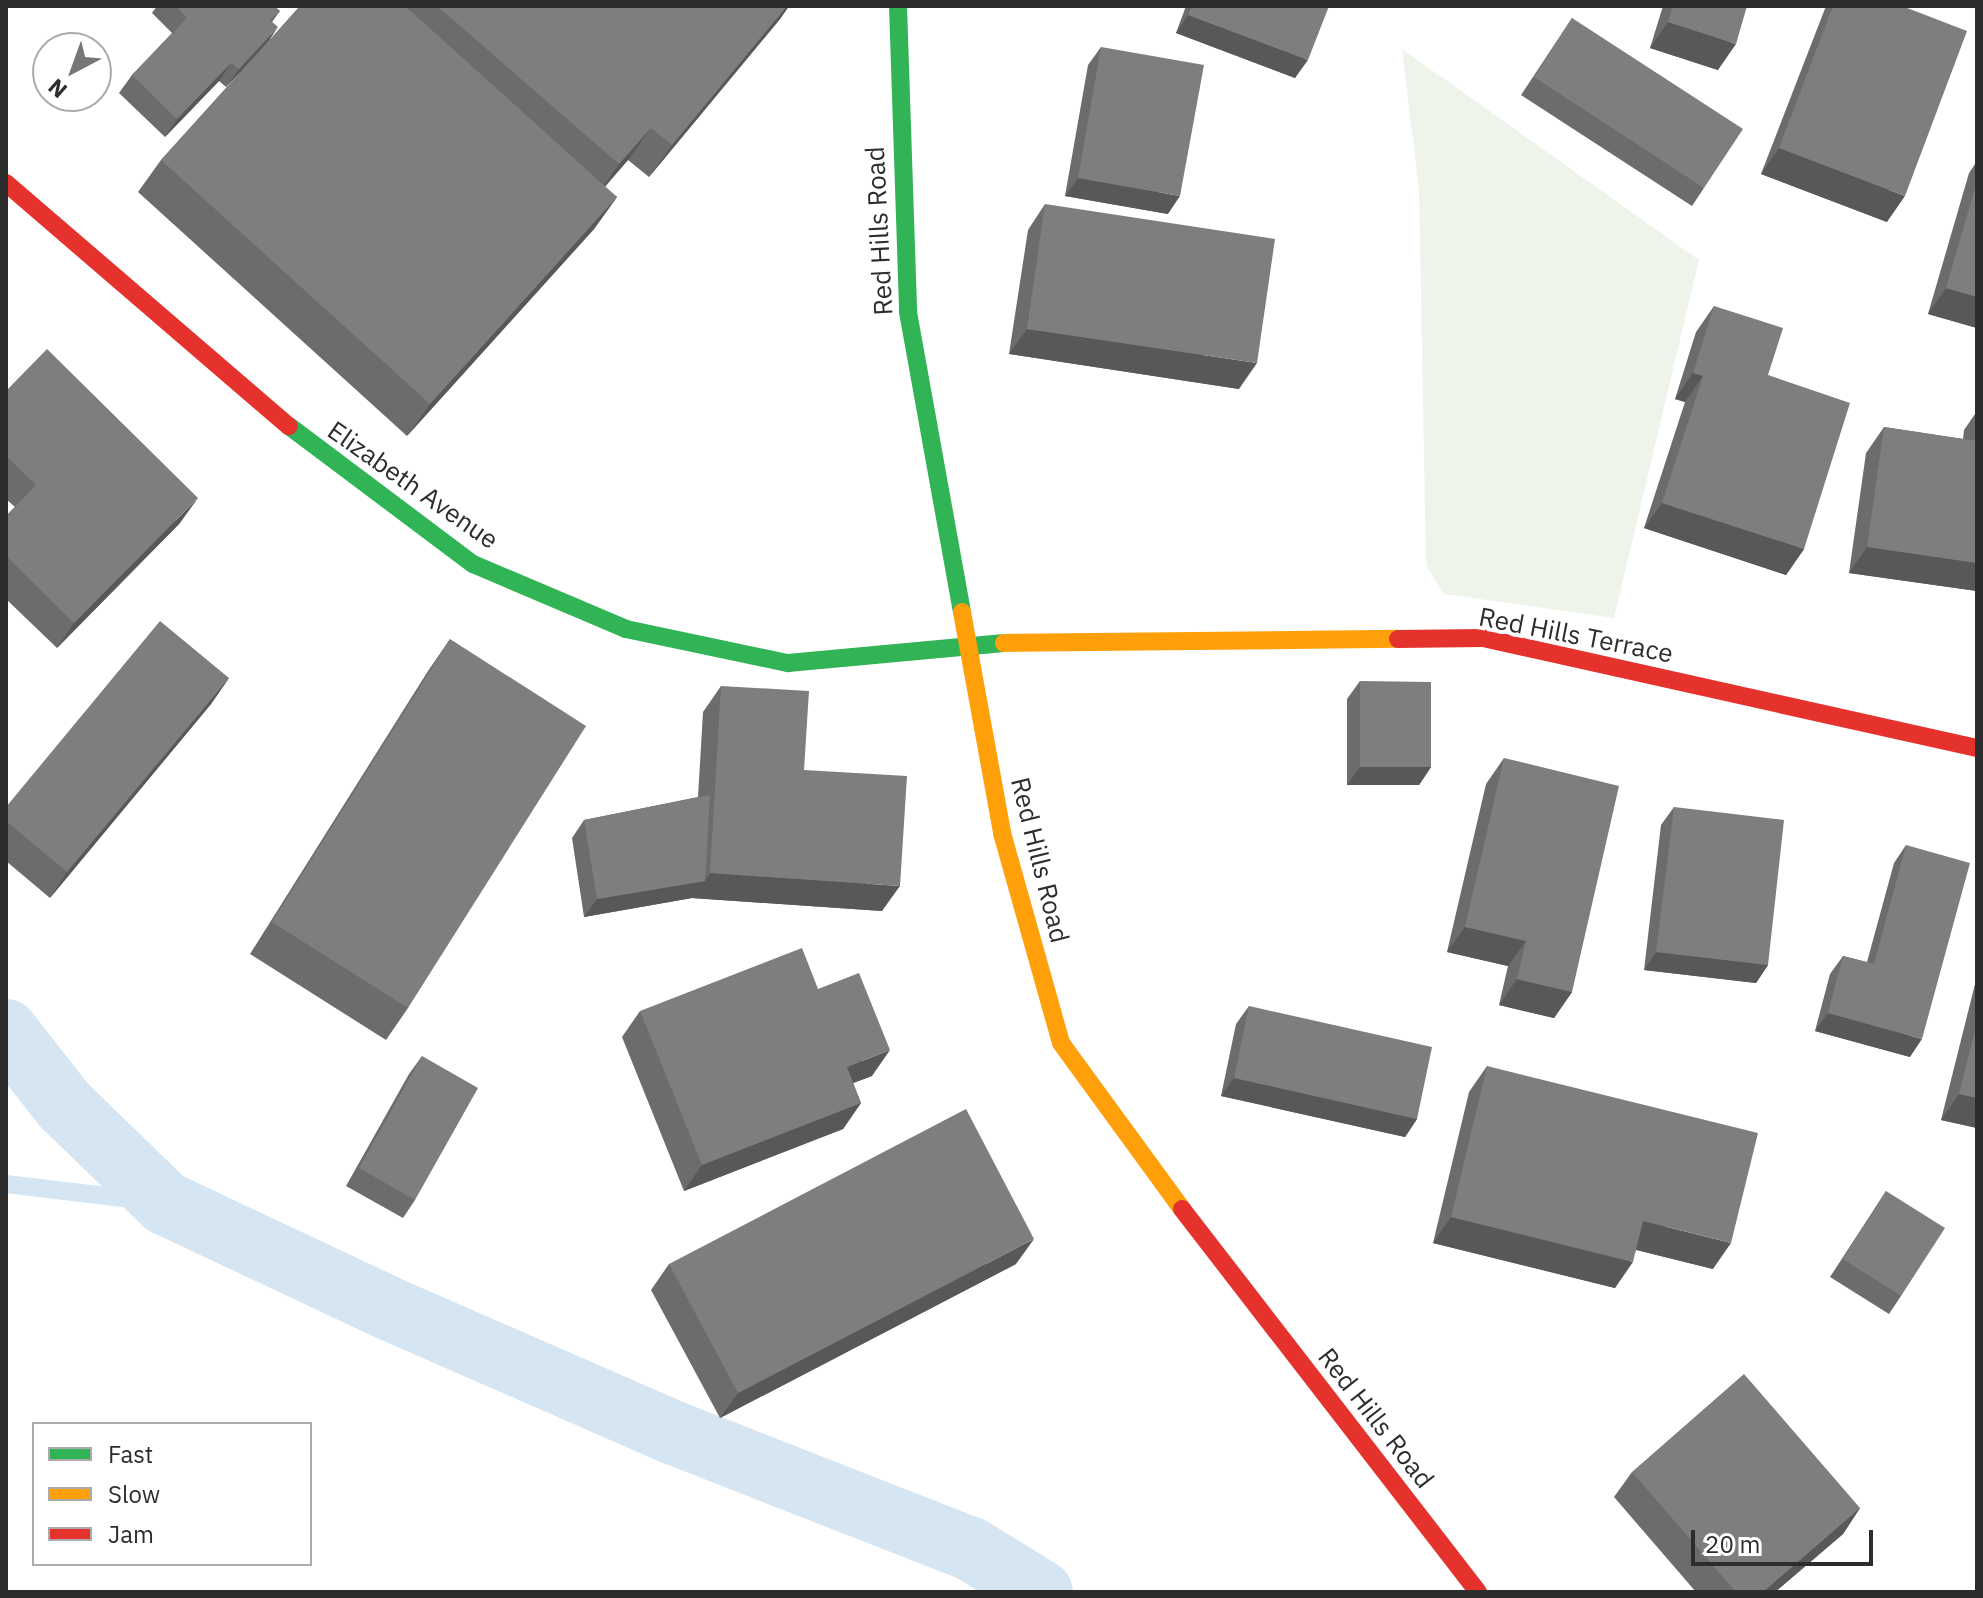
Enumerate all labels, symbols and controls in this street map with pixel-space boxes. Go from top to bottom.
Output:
north arrow [32,32,112,112]
text: N [42,73,73,105]
street label: Red Hills Road [859,146,899,316]
street label: Elizabeth Avenue [322,415,504,555]
street label: Red Hills Terrace [1476,601,1676,669]
street label: Red Hills Road [1004,774,1076,946]
street label: Red Hills Road [1312,1342,1440,1494]
legend [32,1422,312,1566]
text: Fast [108,1438,153,1470]
text: Slow [108,1478,160,1510]
scale bar [1695,1514,1877,1564]
text: Jam [108,1518,154,1550]
text: 20 m [1705,1528,1760,1560]

